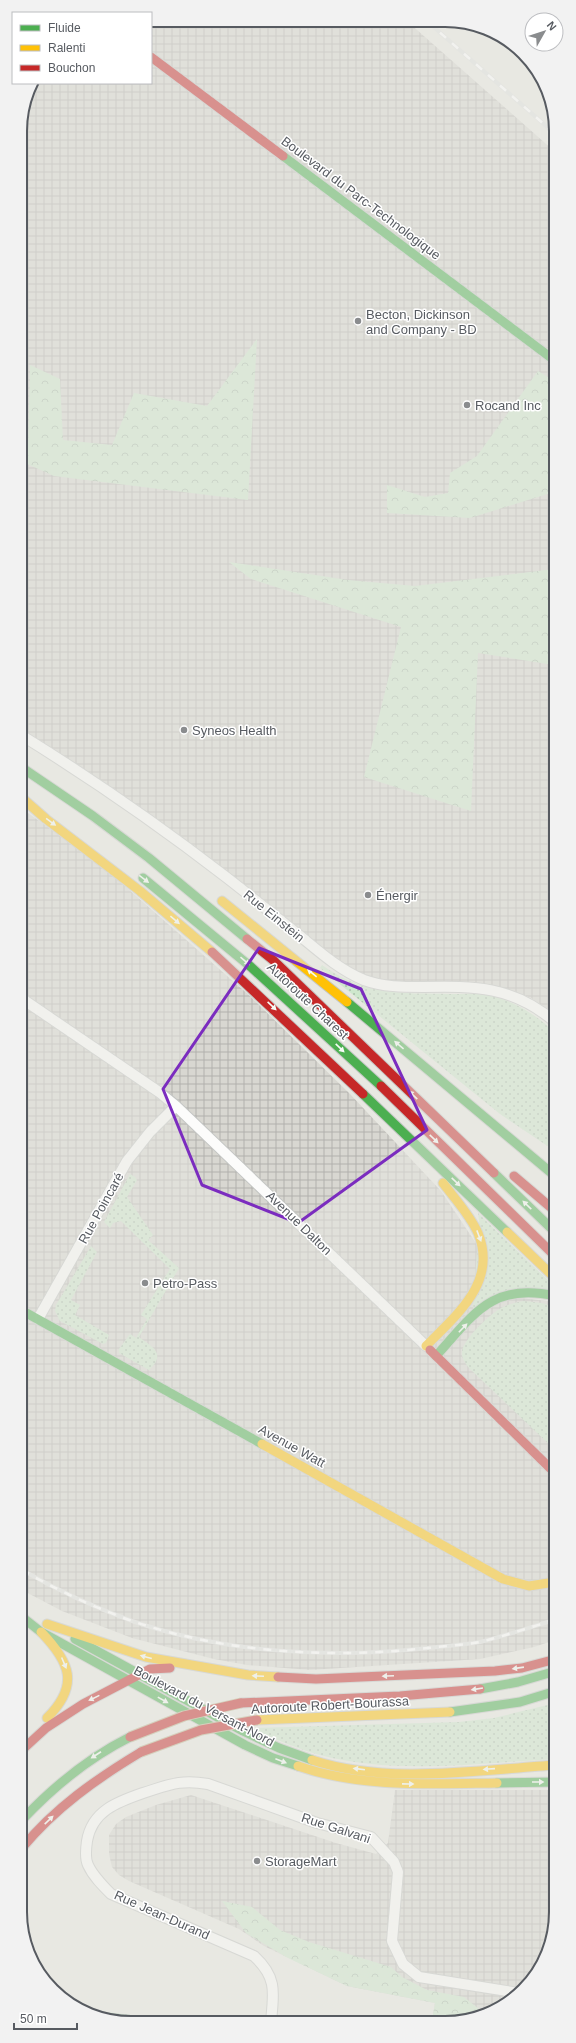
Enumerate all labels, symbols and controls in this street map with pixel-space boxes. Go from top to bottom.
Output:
legend [12,12,152,84]
north arrow [524,12,564,52]
text: N [545,19,559,33]
text: Fluide [48,21,81,35]
text: Ralenti [48,41,85,55]
text: Bouchon [48,61,95,75]
street label: Boulevard du Parc-Technologique [279,133,443,263]
place label: Becton, Dickinson and Company - BD [366,307,477,337]
marker: Becton, Dickinson and Company - BD [353,316,363,326]
place label: Rocand Inc [475,398,541,413]
marker: Rocand Inc [462,400,472,410]
place label: Syneos Health [192,723,277,738]
marker: Syneos Health [179,725,189,735]
one-way arrow [45,818,56,826]
one-way arrow [138,874,149,883]
street label: Rue Einstein [241,887,307,945]
place label: Énergir [376,888,419,903]
marker: Énergir [363,890,373,900]
one-way arrow [170,915,180,924]
one-way arrow [239,956,250,965]
street label: Autoroute Charest [264,960,352,1043]
one-way arrow [306,969,317,977]
one-way arrow [267,1002,277,1011]
one-way arrow [393,1041,404,1050]
one-way arrow [335,1044,345,1053]
one-way arrow [408,1090,418,1100]
one-way arrow [429,1134,439,1144]
street label: Rue Poincaré [75,1170,127,1246]
one-way arrow [451,1177,461,1187]
street label: Avenue Dalton [263,1188,335,1258]
one-way arrow [522,1200,532,1210]
one-way arrow [477,1230,483,1242]
place label: Petro-Pass [153,1276,218,1291]
marker: Petro-Pass [140,1278,150,1288]
one-way arrow [458,1323,468,1333]
street label: Avenue Watt [256,1422,328,1471]
one-way arrow [139,1654,151,1660]
one-way arrow [61,1657,67,1668]
street label: Boulevard du Versant-Nord [131,1663,277,1749]
one-way arrow [512,1665,524,1671]
one-way arrow [382,1672,394,1679]
one-way arrow [251,1673,264,1679]
one-way arrow [471,1686,483,1692]
street label: Autoroute Robert-Bourassa [251,1693,410,1717]
one-way arrow [88,1695,99,1701]
one-way arrow [157,1696,169,1703]
one-way arrow [91,1751,101,1759]
one-way arrow [275,1758,287,1764]
one-way arrow [483,1765,495,1772]
one-way arrow [353,1766,365,1772]
one-way arrow [532,1779,545,1785]
one-way arrow [402,1781,415,1787]
street label: Rue Galvani [300,1810,372,1846]
one-way arrow [44,1815,54,1825]
place label: StorageMart [265,1854,337,1869]
marker: StorageMart [252,1856,262,1866]
street label: Rue Jean-Durand [112,1887,212,1943]
scale bar [14,2005,77,2031]
text: 50 m [20,2012,47,2026]

